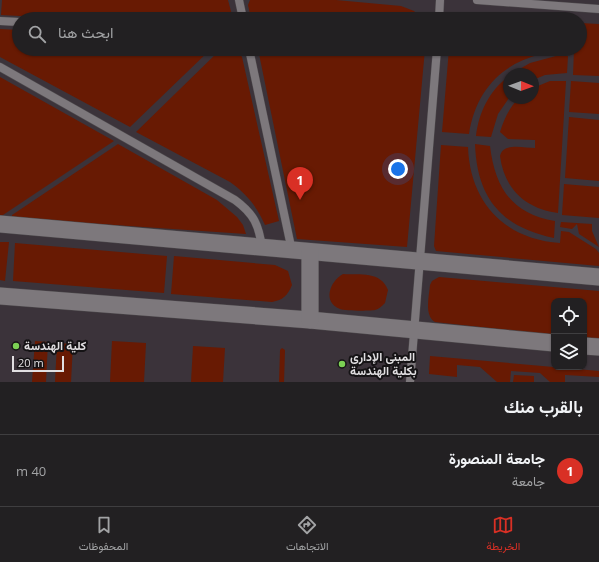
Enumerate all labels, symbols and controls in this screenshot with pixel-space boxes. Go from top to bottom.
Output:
search box [12,12,587,56]
text: ابحث هنا [58,22,113,42]
icon: search [26,23,48,45]
north arrow [503,68,539,104]
your location [388,159,408,179]
pin: 1 [287,167,313,200]
map controls [551,298,587,370]
button: locate [551,298,587,334]
button: layers [551,334,587,370]
place label: كلية الهندسة [24,337,87,354]
marker: كلية الهندسة [11,341,21,351]
place label: المبنى الإداري بكلية الهندسة [350,348,417,379]
scale bar [12,354,64,373]
text: 20 m [18,355,44,370]
marker: المبنى الإداري بكلية الهندسة [337,359,347,369]
text: بالقرب منك [504,395,583,418]
text: جامعة المنصورة [449,448,545,468]
text: 40 m [16,462,46,480]
text: 1 [566,462,574,480]
text: جامعة [512,472,545,490]
tab: المحفوظات [79,514,128,556]
tab: الاتجاهات [286,514,329,556]
tab: الخريطة [486,514,520,556]

